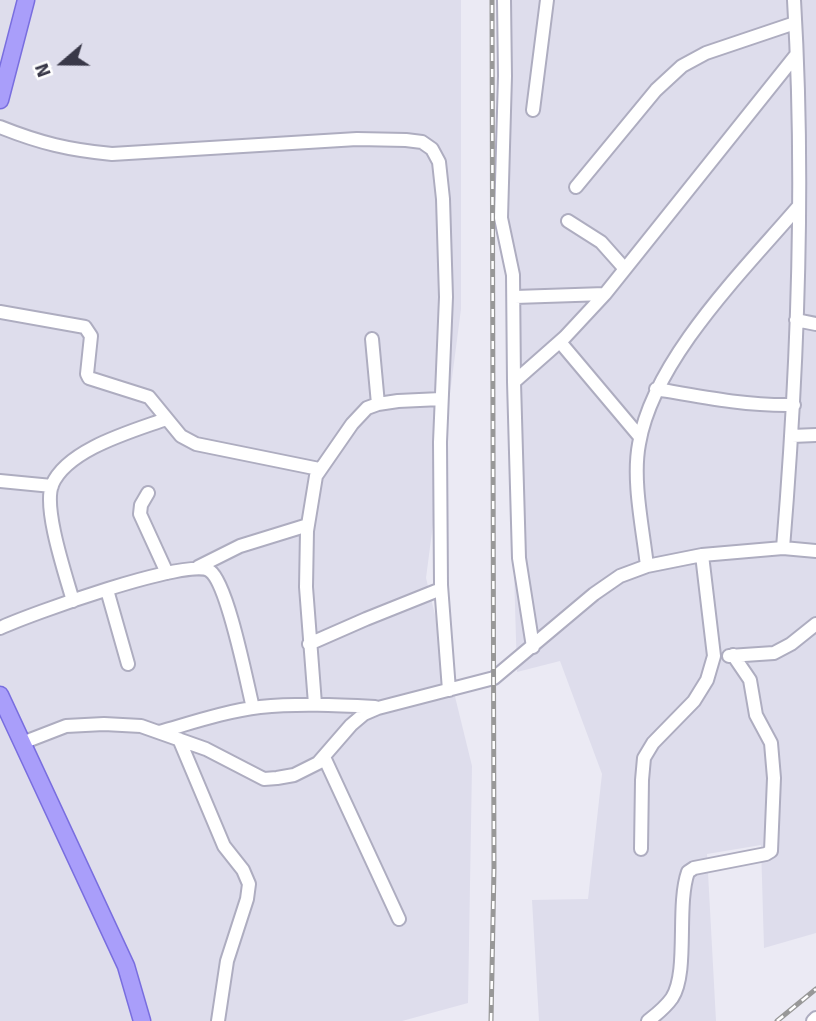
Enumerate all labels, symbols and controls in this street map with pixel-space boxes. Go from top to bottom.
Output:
north arrow [28,28,98,98]
text: N [30,60,57,80]

